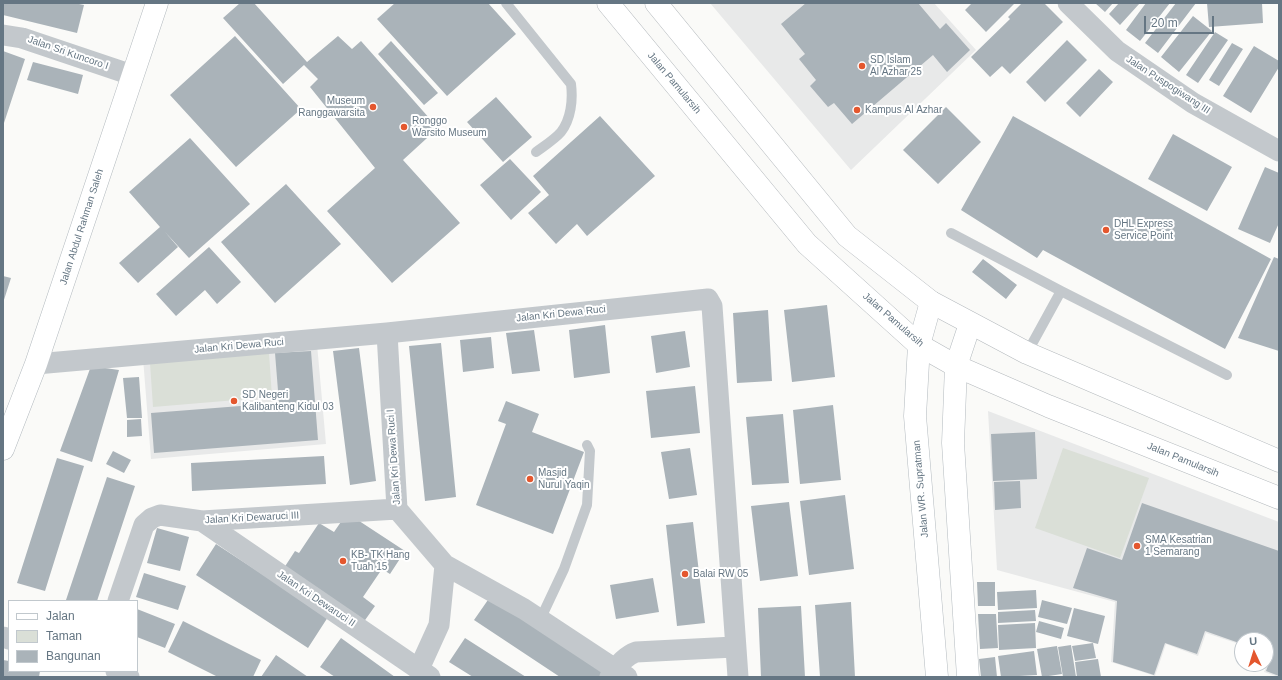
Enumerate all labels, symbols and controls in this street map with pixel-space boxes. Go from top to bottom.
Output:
scale bar [1146,8,1216,34]
text: 20 m [1151,16,1178,30]
street label: Jalan Sri Kuncoro I [26,34,110,72]
street label: Jalan Pamularsih [645,50,703,116]
street label: Jalan Puspogiwang III [1124,53,1212,117]
place label: SD Islam Al Azhar 25 [870,54,922,78]
marker: SD Islam Al Azhar 25 [857,61,867,71]
place label: Museum Ranggawarsita [298,95,365,118]
marker: Museum Ranggawarsita [368,102,378,112]
place label: Kampus Al Azhar [865,104,942,116]
marker: Kampus Al Azhar [852,105,862,115]
place label: Ronggo Warsito Museum [412,115,487,138]
marker: Ronggo Warsito Museum [399,122,409,132]
street label: Jalan Abdul Rahman Saleh [58,168,106,286]
place label: DHL Express Service Point [1114,218,1173,242]
marker: DHL Express Service Point [1101,225,1111,235]
street label: Jalan Pamularsih [860,290,926,350]
street label: Jalan Kri Dewa Ruci [516,303,606,325]
street label: Jalan Kri Dewa Ruci [194,336,284,356]
place label: SD Negeri Kalibanteng Kidul 03 [242,389,334,412]
marker: SD Negeri Kalibanteng Kidul 03 [229,396,239,406]
street label: Jalan Kri Dewa Ruci I [385,409,403,505]
street label: Jalan WR. Supratman [911,440,931,538]
street label: Jalan Pamularsih [1145,440,1221,480]
place label: Masjid Nurul Yaqin [538,467,590,490]
marker: Masjid Nurul Yaqin [525,474,535,484]
street label: Jalan Kri Dewaruci III [205,510,299,526]
place label: SMA Kesatrian 1 Semarang [1145,534,1212,558]
marker: SMA Kesatrian 1 Semarang [1132,541,1142,551]
place label: KB- TK Hang Tuah 15 [351,549,410,572]
marker: KB- TK Hang Tuah 15 [338,556,348,566]
street label: Jalan Kri Dewaruci II [275,568,357,630]
place label: Balai RW 05 [693,568,748,580]
marker: Balai RW 05 [680,569,690,579]
legend [8,600,138,672]
text: Jalan [46,609,75,623]
text: Taman [46,629,82,643]
north arrow [1234,632,1274,672]
text: U [1249,635,1258,647]
text: Bangunan [46,649,101,663]

